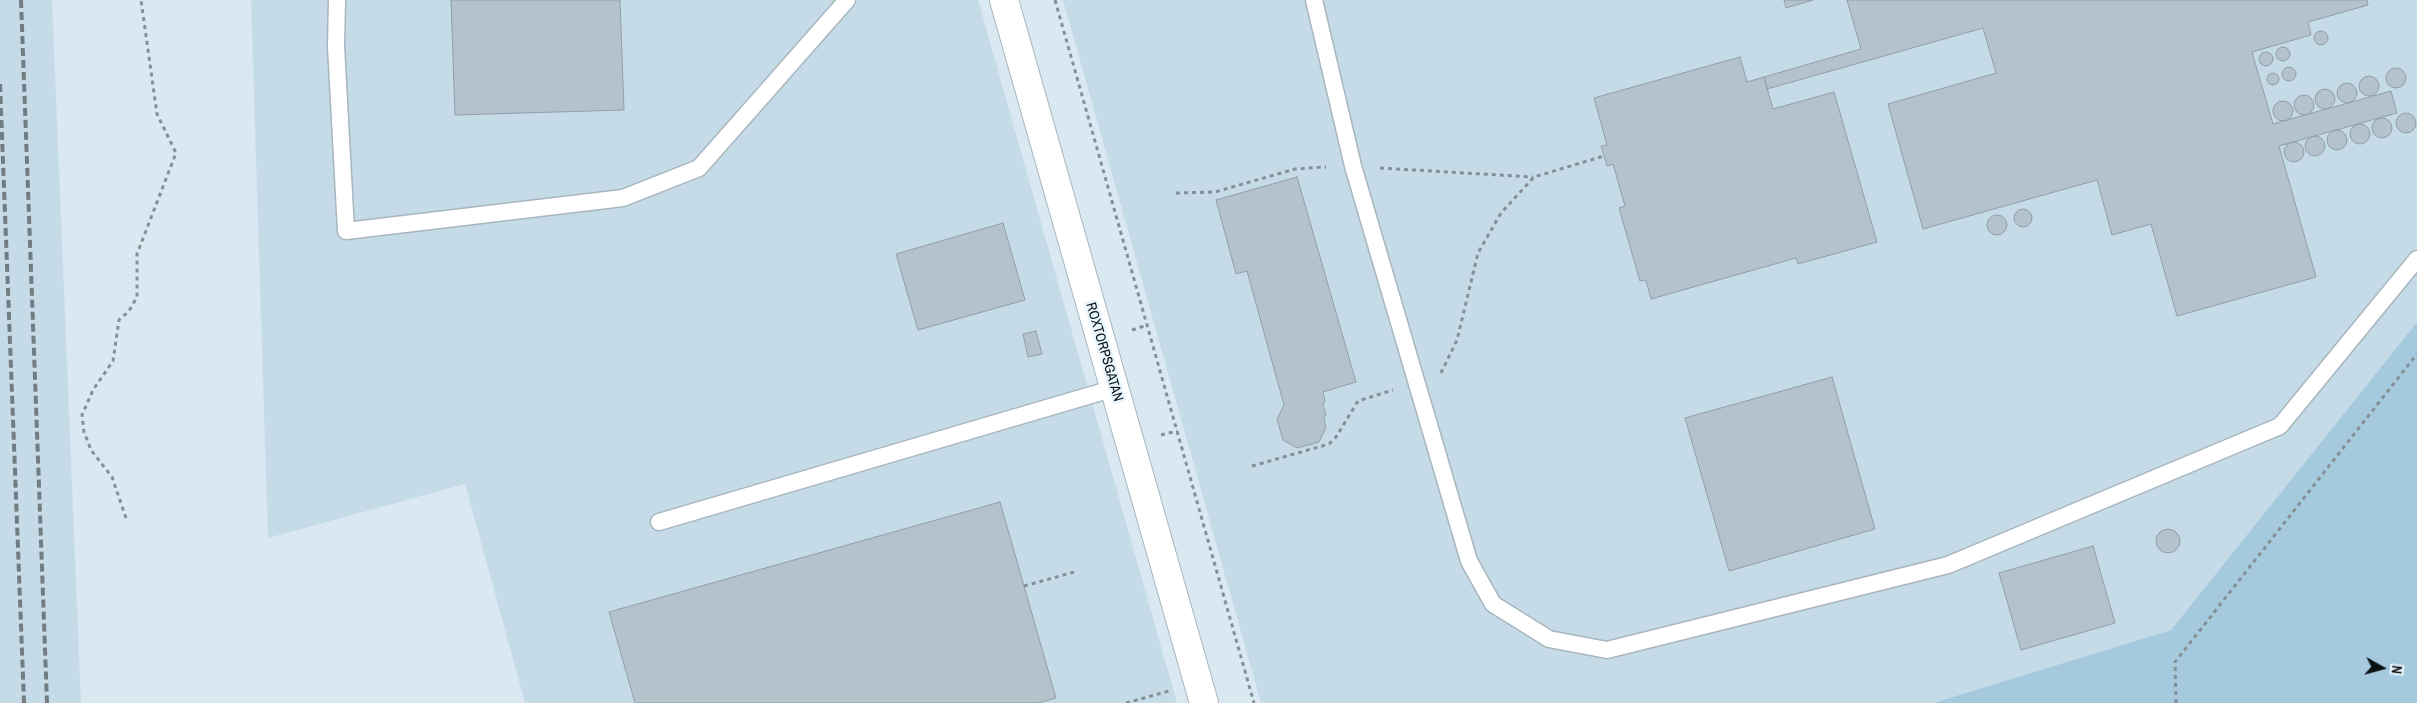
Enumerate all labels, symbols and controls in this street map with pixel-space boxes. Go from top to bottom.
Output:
street label: ROXTORPSGATAN [1082,301,1126,403]
north arrow [2357,643,2407,693]
text: N [2387,665,2406,675]

